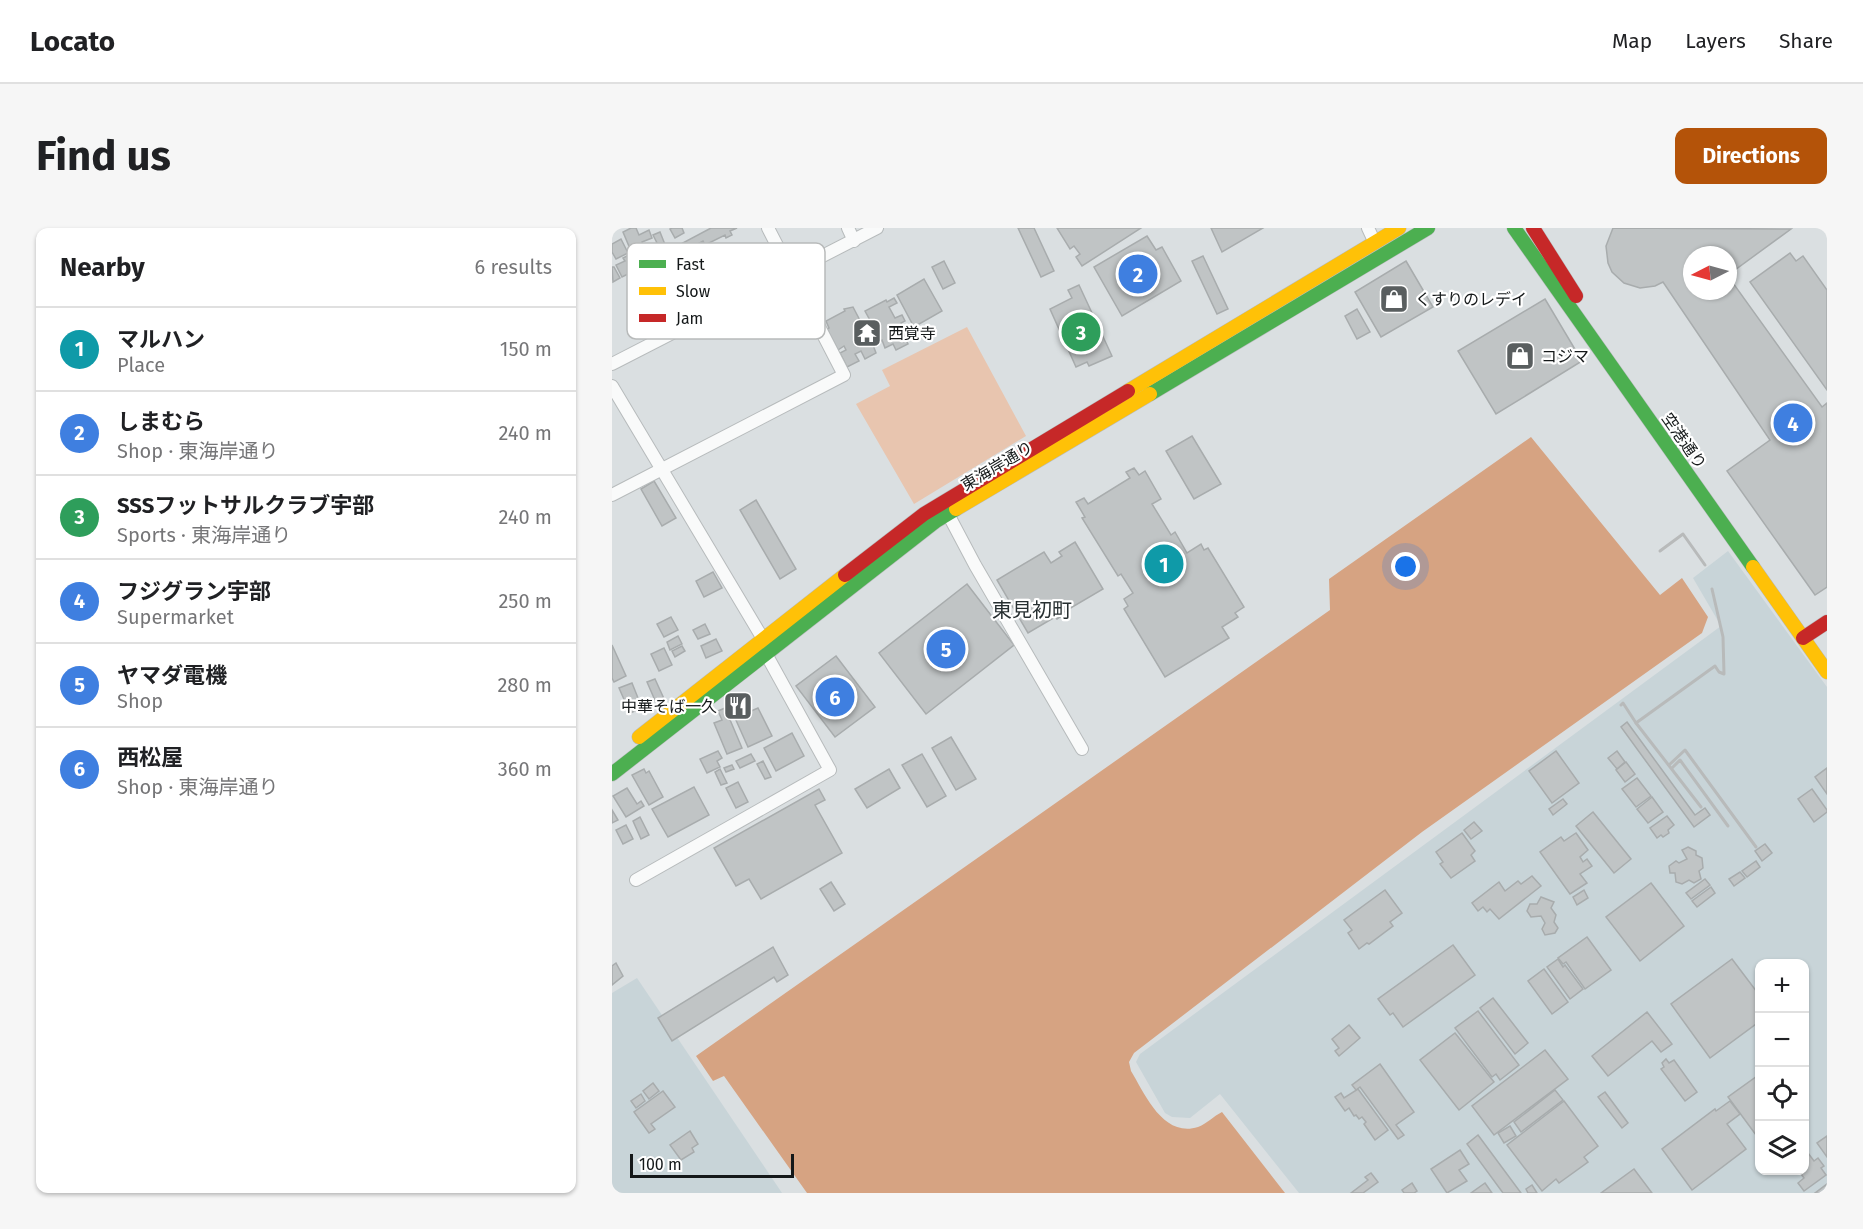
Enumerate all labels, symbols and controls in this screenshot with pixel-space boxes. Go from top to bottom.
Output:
text: Locato [30,25,115,58]
text: Map [1612,28,1652,54]
text: Layers [1685,28,1746,54]
text: Share [1779,28,1833,54]
button: Directions [1675,128,1827,184]
text: Find us [36,131,171,181]
legend [627,243,825,339]
north arrow [1683,246,1737,300]
text: Nearby [60,252,145,283]
pin: 2 [1118,252,1158,296]
text: 6 results [475,255,552,279]
text: Fast [676,255,705,274]
text: Slow [676,282,711,301]
shop icon: くすりのレデイ [1378,283,1410,315]
place label: くすりのレデイ [1415,290,1527,309]
text: Jam [676,309,703,328]
pin: 3 [1062,310,1100,354]
temple icon: 西覚寺 [851,317,883,349]
place label: 西覚寺 [888,324,936,343]
text: マルハン [117,326,205,353]
text: 1 [75,337,84,361]
text: 150 m [500,337,552,361]
shop icon: コジマ [1504,340,1536,372]
place label: コジマ [1541,347,1589,366]
text: Place [117,353,165,377]
pin: 4 [1774,400,1812,446]
text: しまむら [117,408,205,435]
street label: 空港通り [1658,409,1710,473]
text: 2 [74,421,85,445]
text: 240 m [498,421,552,445]
street label: 東海岸通り [958,437,1036,495]
text: Shop · 東海岸通り [117,439,279,463]
text: SSSフットサルクラブ宇部 [117,492,374,519]
text: 3 [74,505,85,529]
text: 240 m [498,505,552,529]
text: Sports · 東海岸通り [117,523,291,547]
pin: 1 [1144,542,1184,586]
your location [1391,552,1420,581]
text: フジグラン宇部 [117,578,271,605]
text: 4 [74,589,85,613]
text: 250 m [498,589,552,613]
district label: 東見初町 [992,598,1072,622]
text: Supermarket [117,605,234,629]
pin: 5 [926,626,966,672]
text: ヤマダ電機 [117,662,227,689]
text: 5 [74,673,85,697]
text: 280 m [497,673,552,697]
pin: 6 [816,674,854,720]
text: Shop [117,689,163,713]
restaurant icon: 中華そば一久 [722,690,754,722]
place label: 中華そば一久 [621,697,717,716]
text: 西松屋 [117,744,183,771]
text: 6 [74,757,85,781]
text: 360 m [498,757,552,781]
text: Shop · 東海岸通り [117,775,279,799]
map controls [1755,959,1809,1175]
button: + [1755,959,1809,1013]
button: − [1755,1013,1809,1067]
button: locate [1755,1067,1809,1121]
button: layers [1755,1121,1809,1175]
scale bar [630,1151,794,1178]
text: 100 m [639,1155,682,1174]

